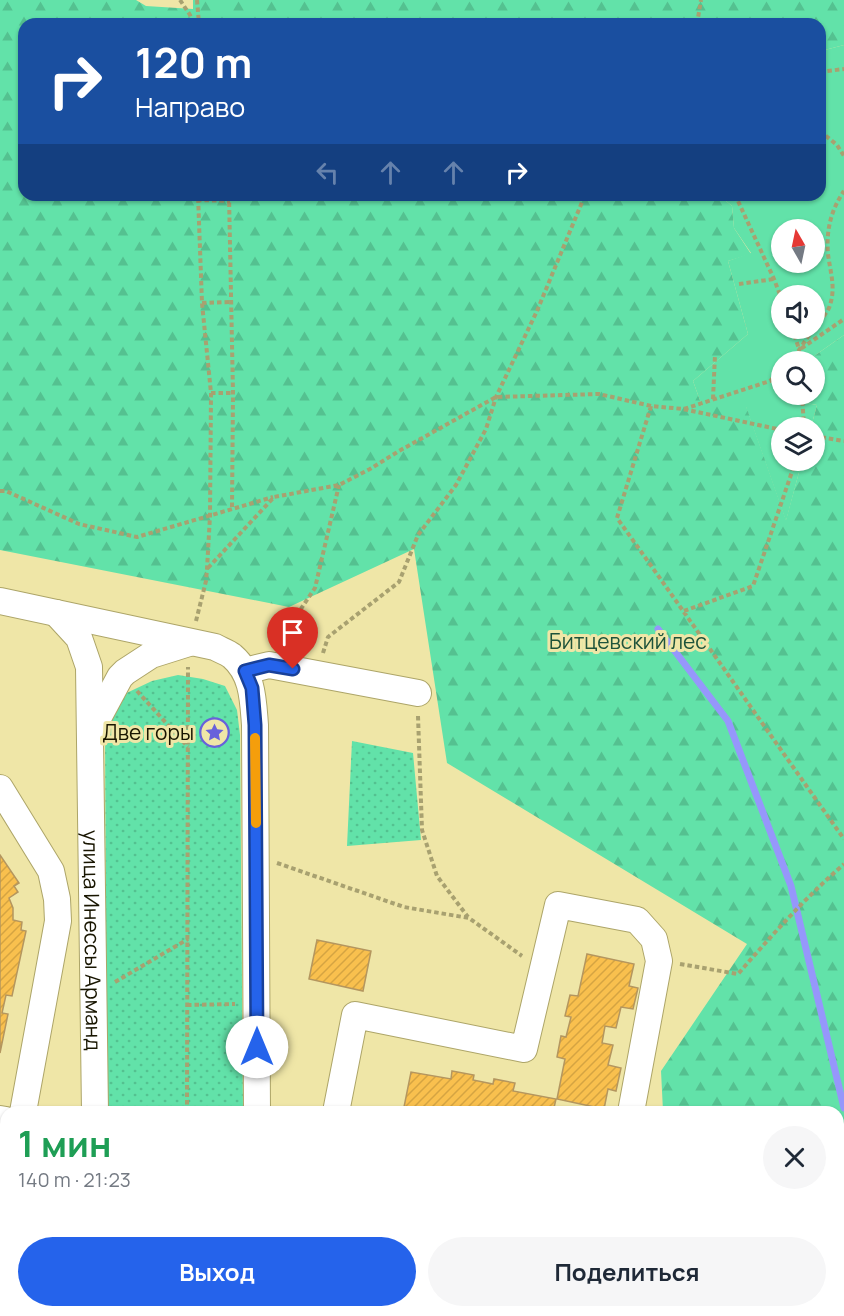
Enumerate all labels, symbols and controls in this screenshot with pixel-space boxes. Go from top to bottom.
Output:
text: 120 m [135,33,252,91]
icon: right [36,42,114,120]
text: Направо [135,88,245,125]
icon: left [311,156,344,189]
icon: ahead [374,156,407,189]
icon: ahead [437,156,470,189]
icon: right [500,156,533,189]
north arrow [771,219,825,273]
map controls [771,219,825,471]
button: sound [771,285,825,339]
button: search [771,351,825,405]
button: layers [771,417,825,471]
pin [267,607,318,669]
icon: arrive [276,616,309,649]
park label: Битцевский лес [549,627,707,655]
place icon: Две горы [199,716,231,748]
place label: Две горы [102,718,194,746]
street label: улица Инессы Арманд [77,830,108,1051]
position arrow [225,1015,289,1079]
text: 1 мин [18,1119,111,1168]
button: close [763,1126,826,1189]
text: 140 m · 21:23 [18,1166,131,1193]
button: Выход [18,1237,416,1306]
button: Поделиться [428,1237,826,1306]

